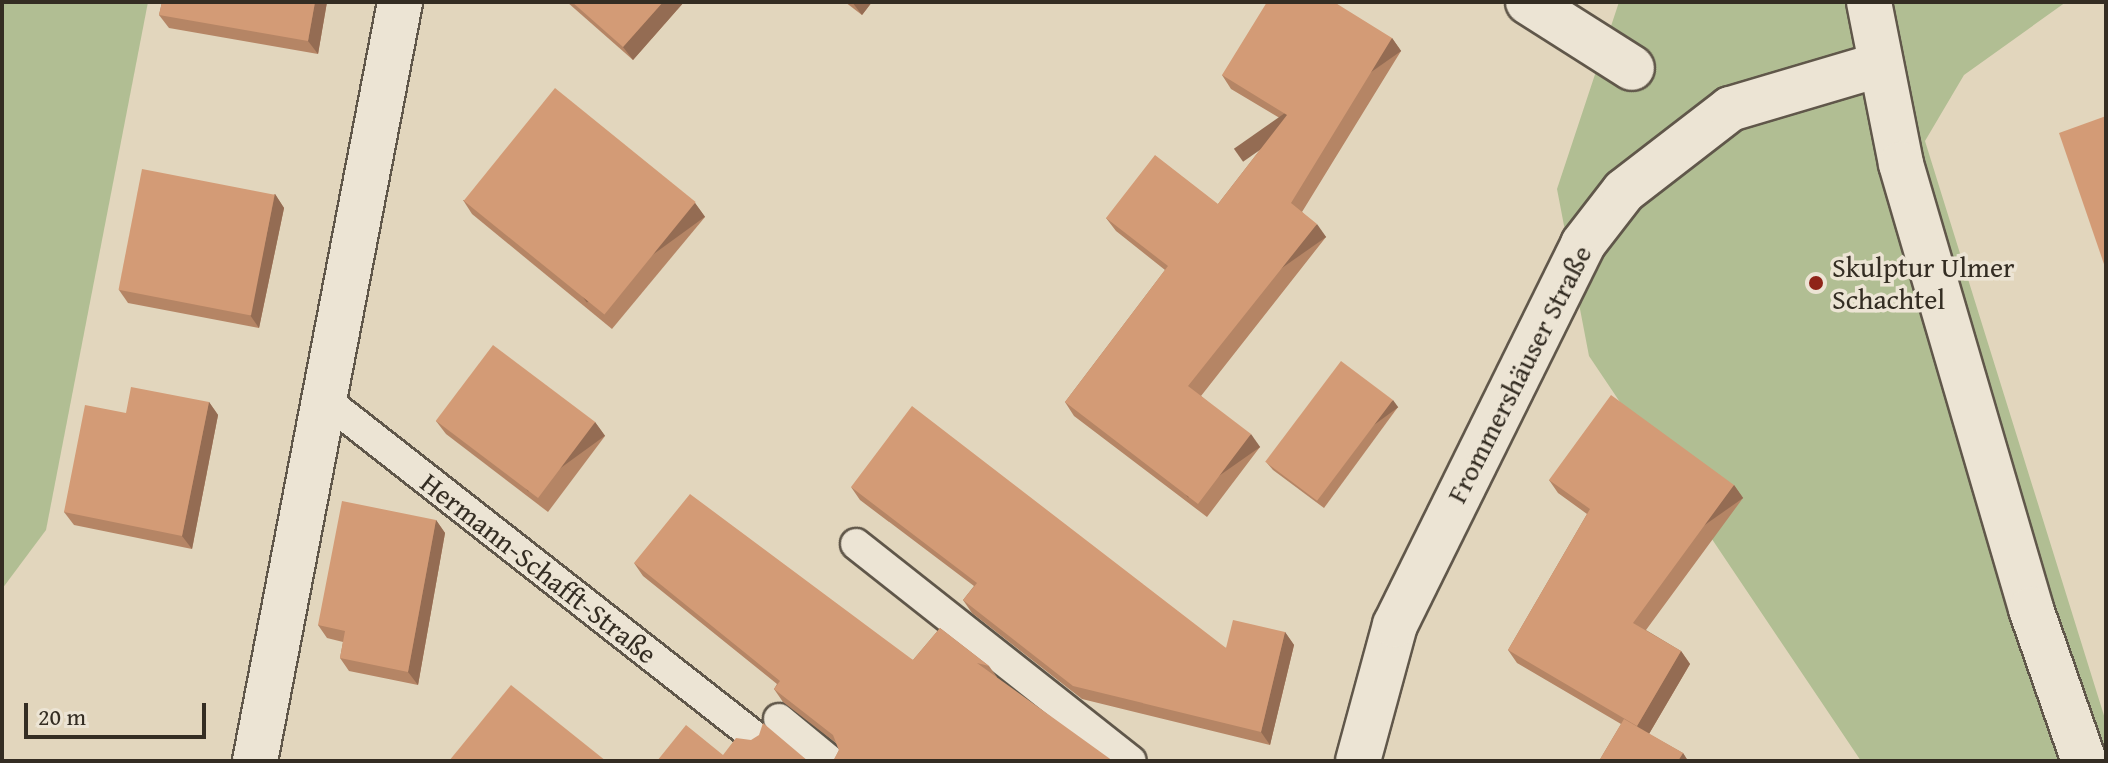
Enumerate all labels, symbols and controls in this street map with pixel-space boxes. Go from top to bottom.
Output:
street label: Frommershäuser Straße [1440,240,1598,508]
place label: Skulptur Ulmer Schachtel [1832,250,2015,316]
marker: Skulptur Ulmer Schachtel [1807,274,1825,292]
street label: Hermann-Schafft-Straße [414,465,664,671]
scale bar [28,687,210,737]
text: 20 m [38,699,86,734]

